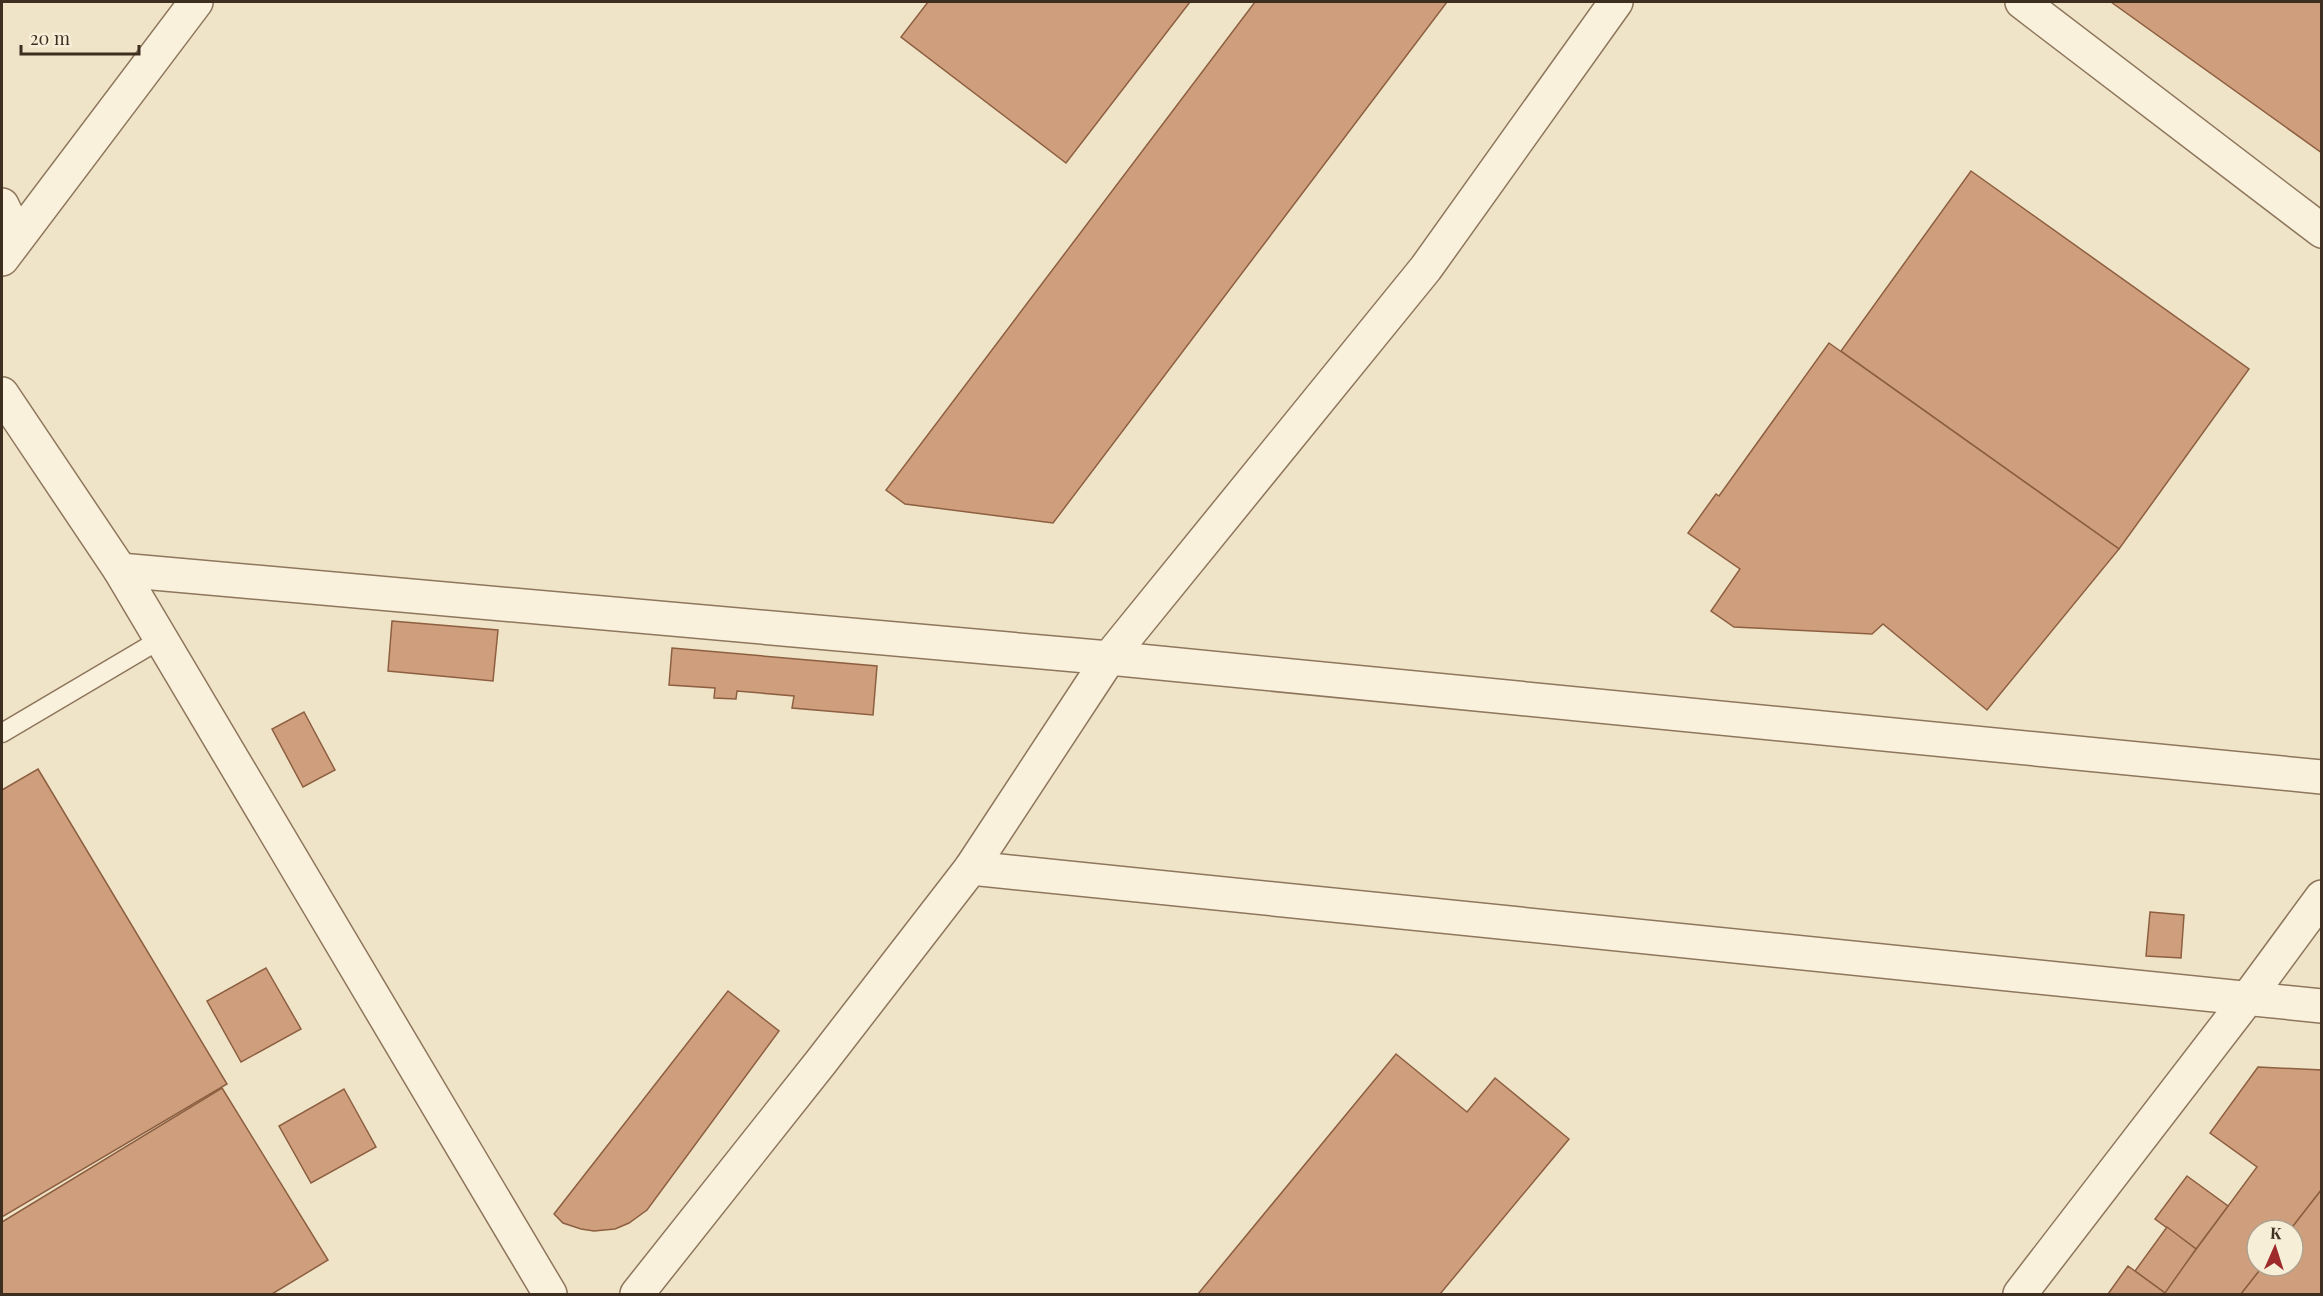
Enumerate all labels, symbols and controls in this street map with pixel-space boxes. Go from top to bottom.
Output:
scale bar [21,18,140,56]
text: 20 m [30,26,70,50]
north arrow [2245,1218,2305,1278]
text: K [2270,1222,2283,1243]

